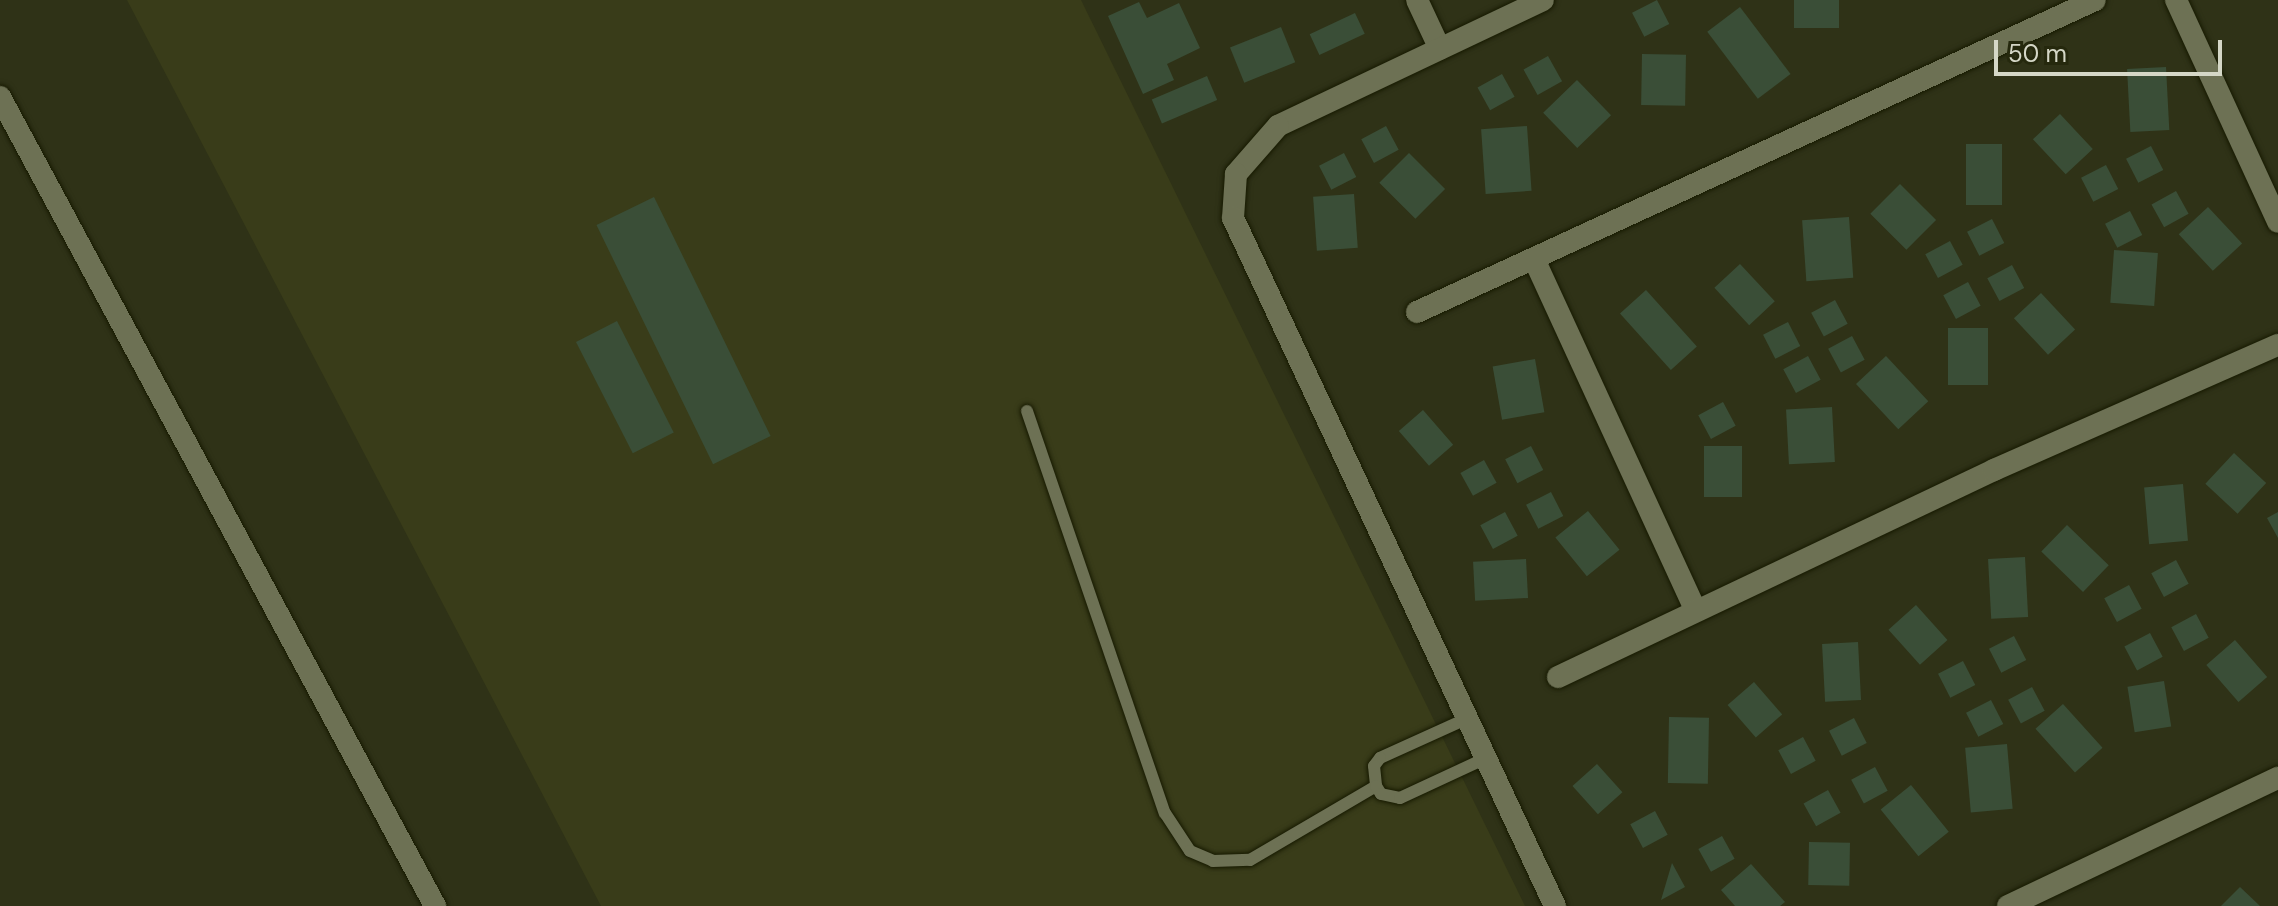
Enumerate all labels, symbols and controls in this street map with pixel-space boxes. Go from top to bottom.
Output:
scale bar [1998,24,2226,74]
text: 50 m [2008,38,2067,69]

